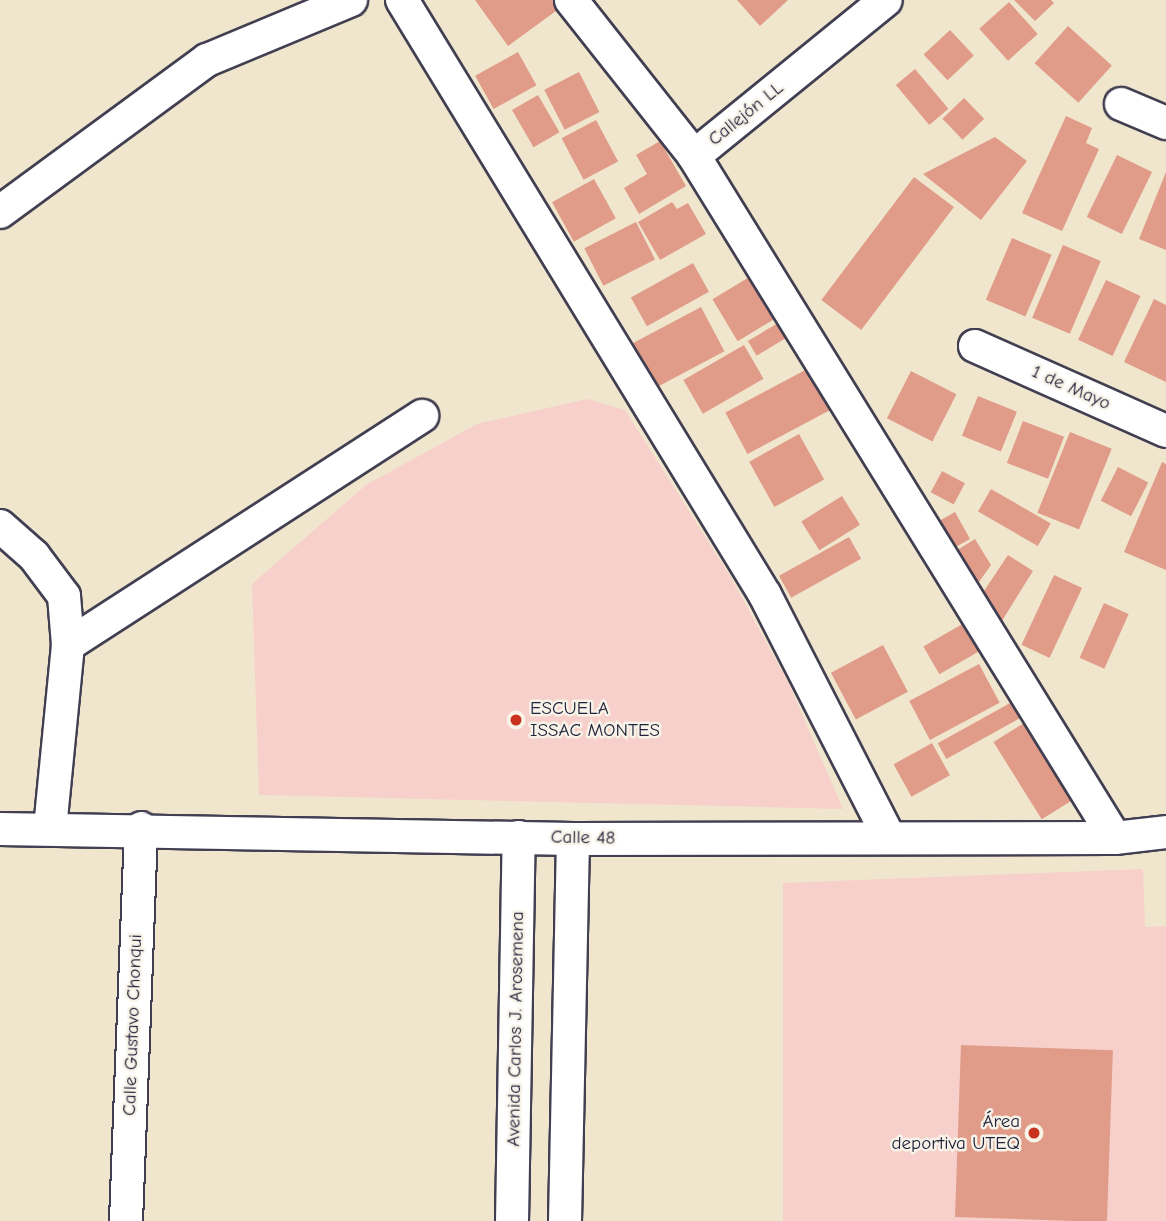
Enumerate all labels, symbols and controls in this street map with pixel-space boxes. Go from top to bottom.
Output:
street label: Callejón LL [704,77,788,151]
street label: 1 de Mayo [1028,361,1114,415]
place label: ESCUELA ISSAC MONTES [530,698,660,742]
marker: ESCUELA ISSAC MONTES [508,712,524,728]
street label: Calle 48 [550,826,616,850]
street label: Avenida Carlos J. Arosemena [503,911,529,1147]
street label: Calle Gustavo Chonqui [118,934,148,1116]
place label: Área deportiva UTEQ [892,1111,1020,1155]
marker: Área deportiva UTEQ [1026,1125,1042,1141]

